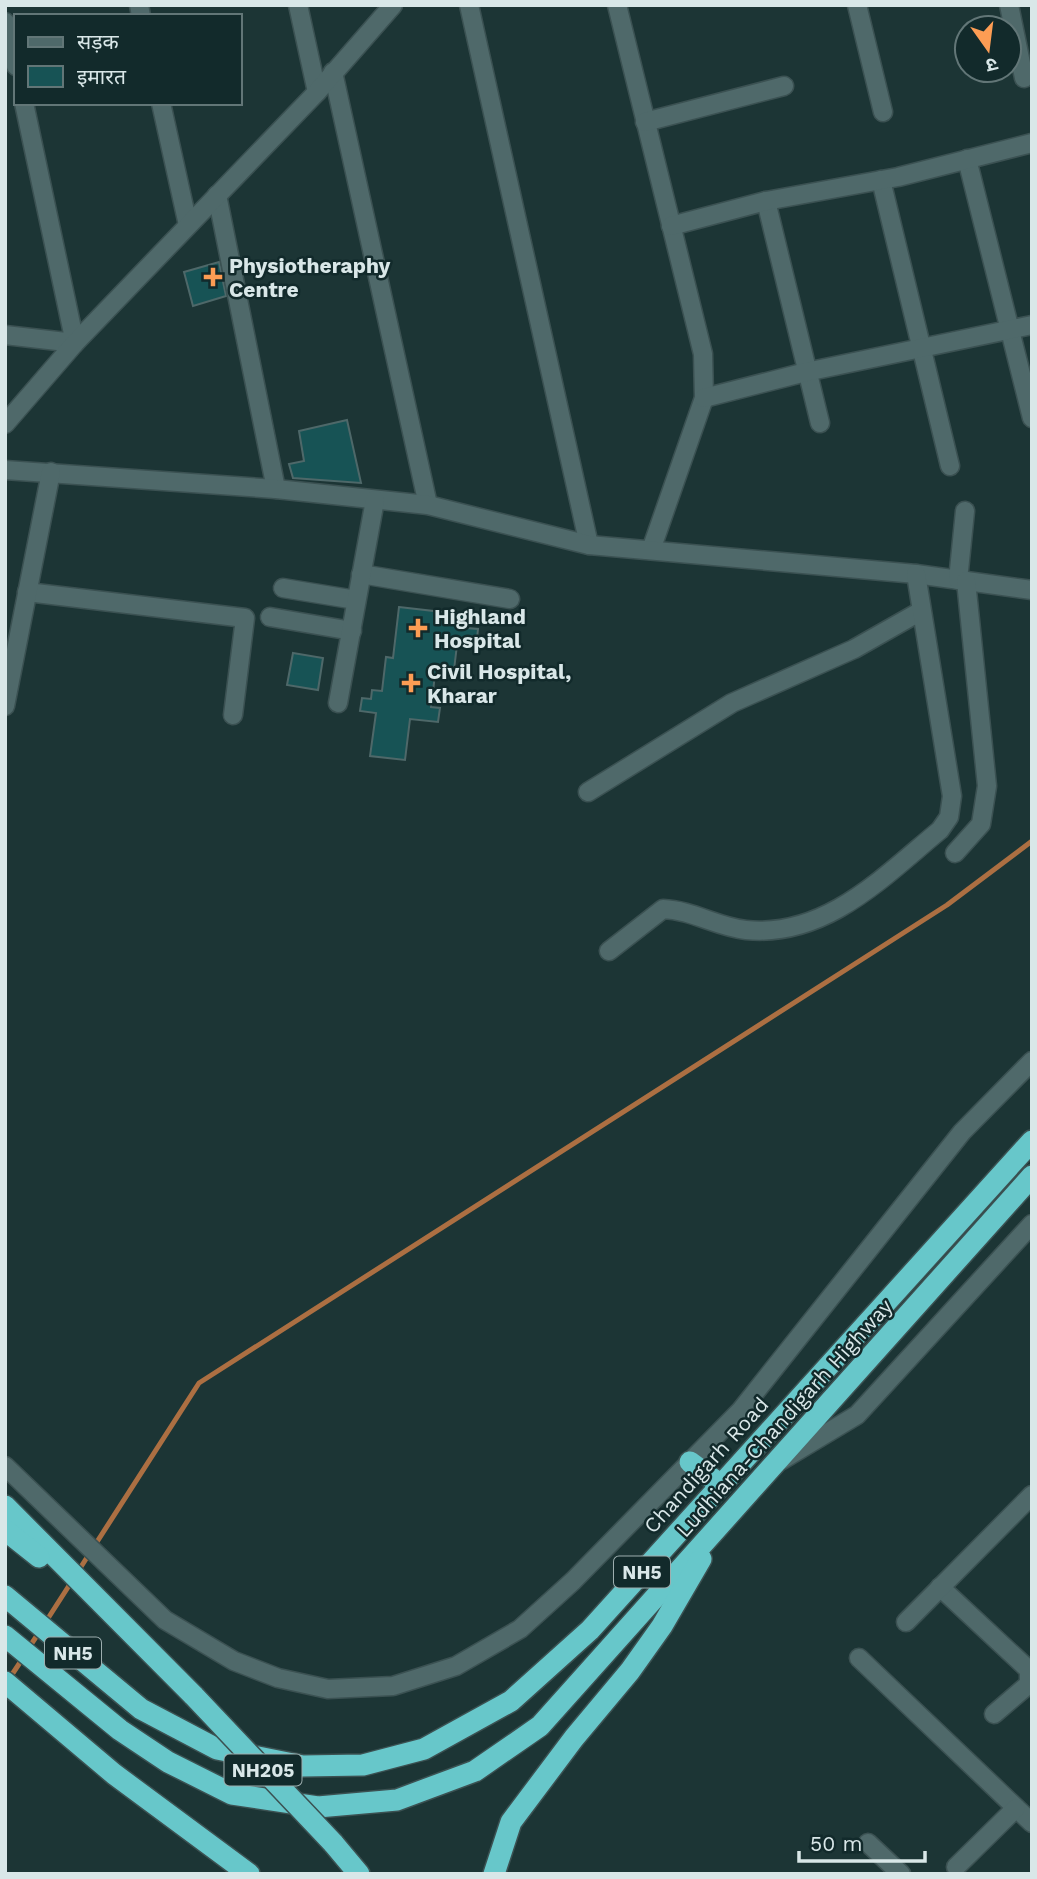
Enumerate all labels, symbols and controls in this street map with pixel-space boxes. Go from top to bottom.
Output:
legend [14,14,242,105]
north arrow [953,14,1023,84]
text: सड़क [77,29,119,54]
text: उ [983,53,1000,78]
text: इमारत [77,64,127,89]
place label: Physiotheraphy Centre [229,253,390,302]
marker: Physiotheraphy Centre [203,267,223,287]
place label: Highland Hospital [434,604,526,653]
marker: Highland Hospital [408,618,428,638]
place label: Civil Hospital, Kharar [427,659,571,708]
marker: Civil Hospital, Kharar [401,673,421,693]
street label: Ludhiana-Chandigarh Highway [671,1294,898,1542]
street label: Chandigarh Road [638,1392,774,1538]
road number: NH5 [614,1556,670,1588]
road number: NH5 [45,1638,101,1668]
road number: NH205 [224,1754,302,1786]
scale bar [799,1820,925,1864]
text: 50 m [810,1831,862,1856]

